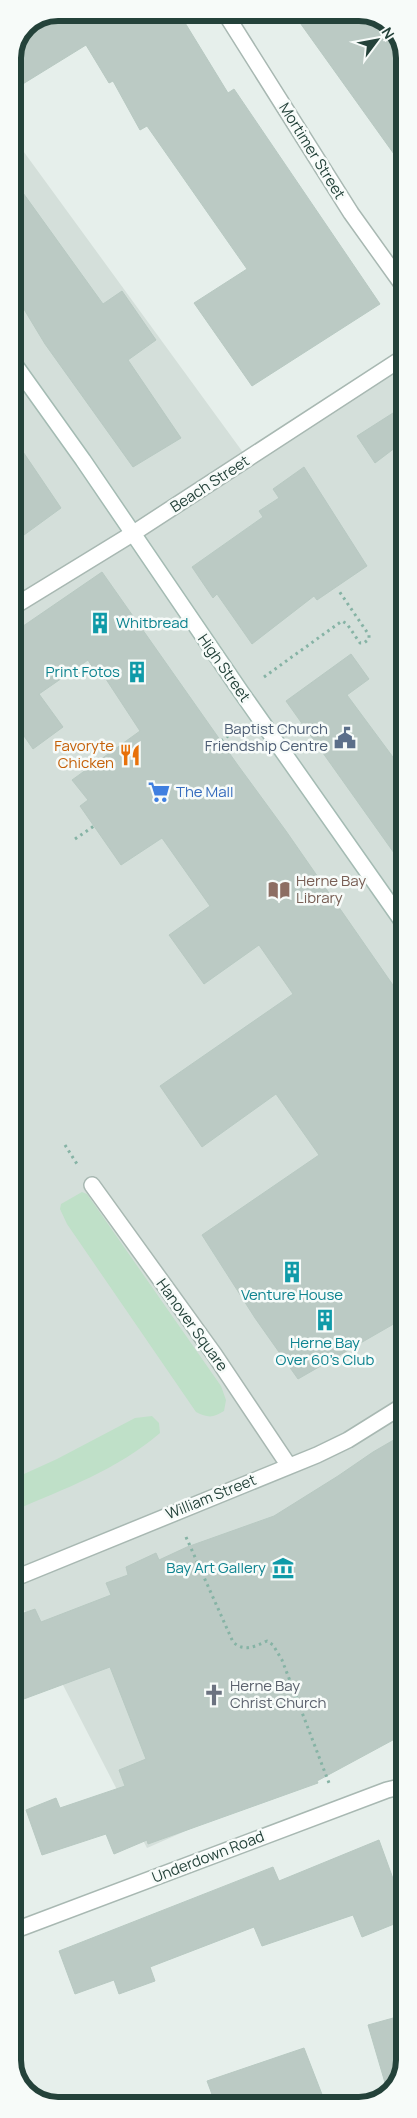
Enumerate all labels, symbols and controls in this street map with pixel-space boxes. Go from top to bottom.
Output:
north arrow [352,15,402,65]
text: N [378,24,399,42]
street label: Mortimer Street [274,98,351,203]
street label: Beach Street [166,450,253,517]
building icon: Whitbread [87,610,113,636]
place label: Whitbread [116,612,188,633]
street label: High Street [193,629,256,706]
building icon: Print Fotos [124,659,150,685]
place label: Print Fotos [46,661,120,682]
place label: Baptist Church Friendship Centre [205,718,328,756]
public building icon: Baptist Church Friendship Centre [332,725,358,751]
place label: Favoryte Chicken [54,735,114,773]
restaurant icon: Favoryte Chicken [117,742,143,768]
supermarket icon: The Mall [146,779,172,805]
place label: The Mall [176,781,234,802]
place label: Herne Bay Library [296,870,366,908]
library icon: Herne Bay Library [266,877,292,903]
building icon: Venture House [279,1259,305,1285]
street label: Hanover Square [152,1274,233,1376]
place label: Venture House [241,1284,343,1305]
building icon: Herne Bay Over 60's Club [312,1307,338,1333]
place label: Herne Bay Over 60's Club [276,1332,375,1370]
street label: William Street [162,1469,259,1524]
museum icon: Bay Art Gallery [270,1555,296,1581]
place label: Bay Art Gallery [166,1557,266,1578]
place label: Herne Bay Christ Church [230,1675,327,1713]
church icon: Herne Bay Christ Church [201,1682,227,1708]
street label: Underdown Road [149,1825,267,1888]

